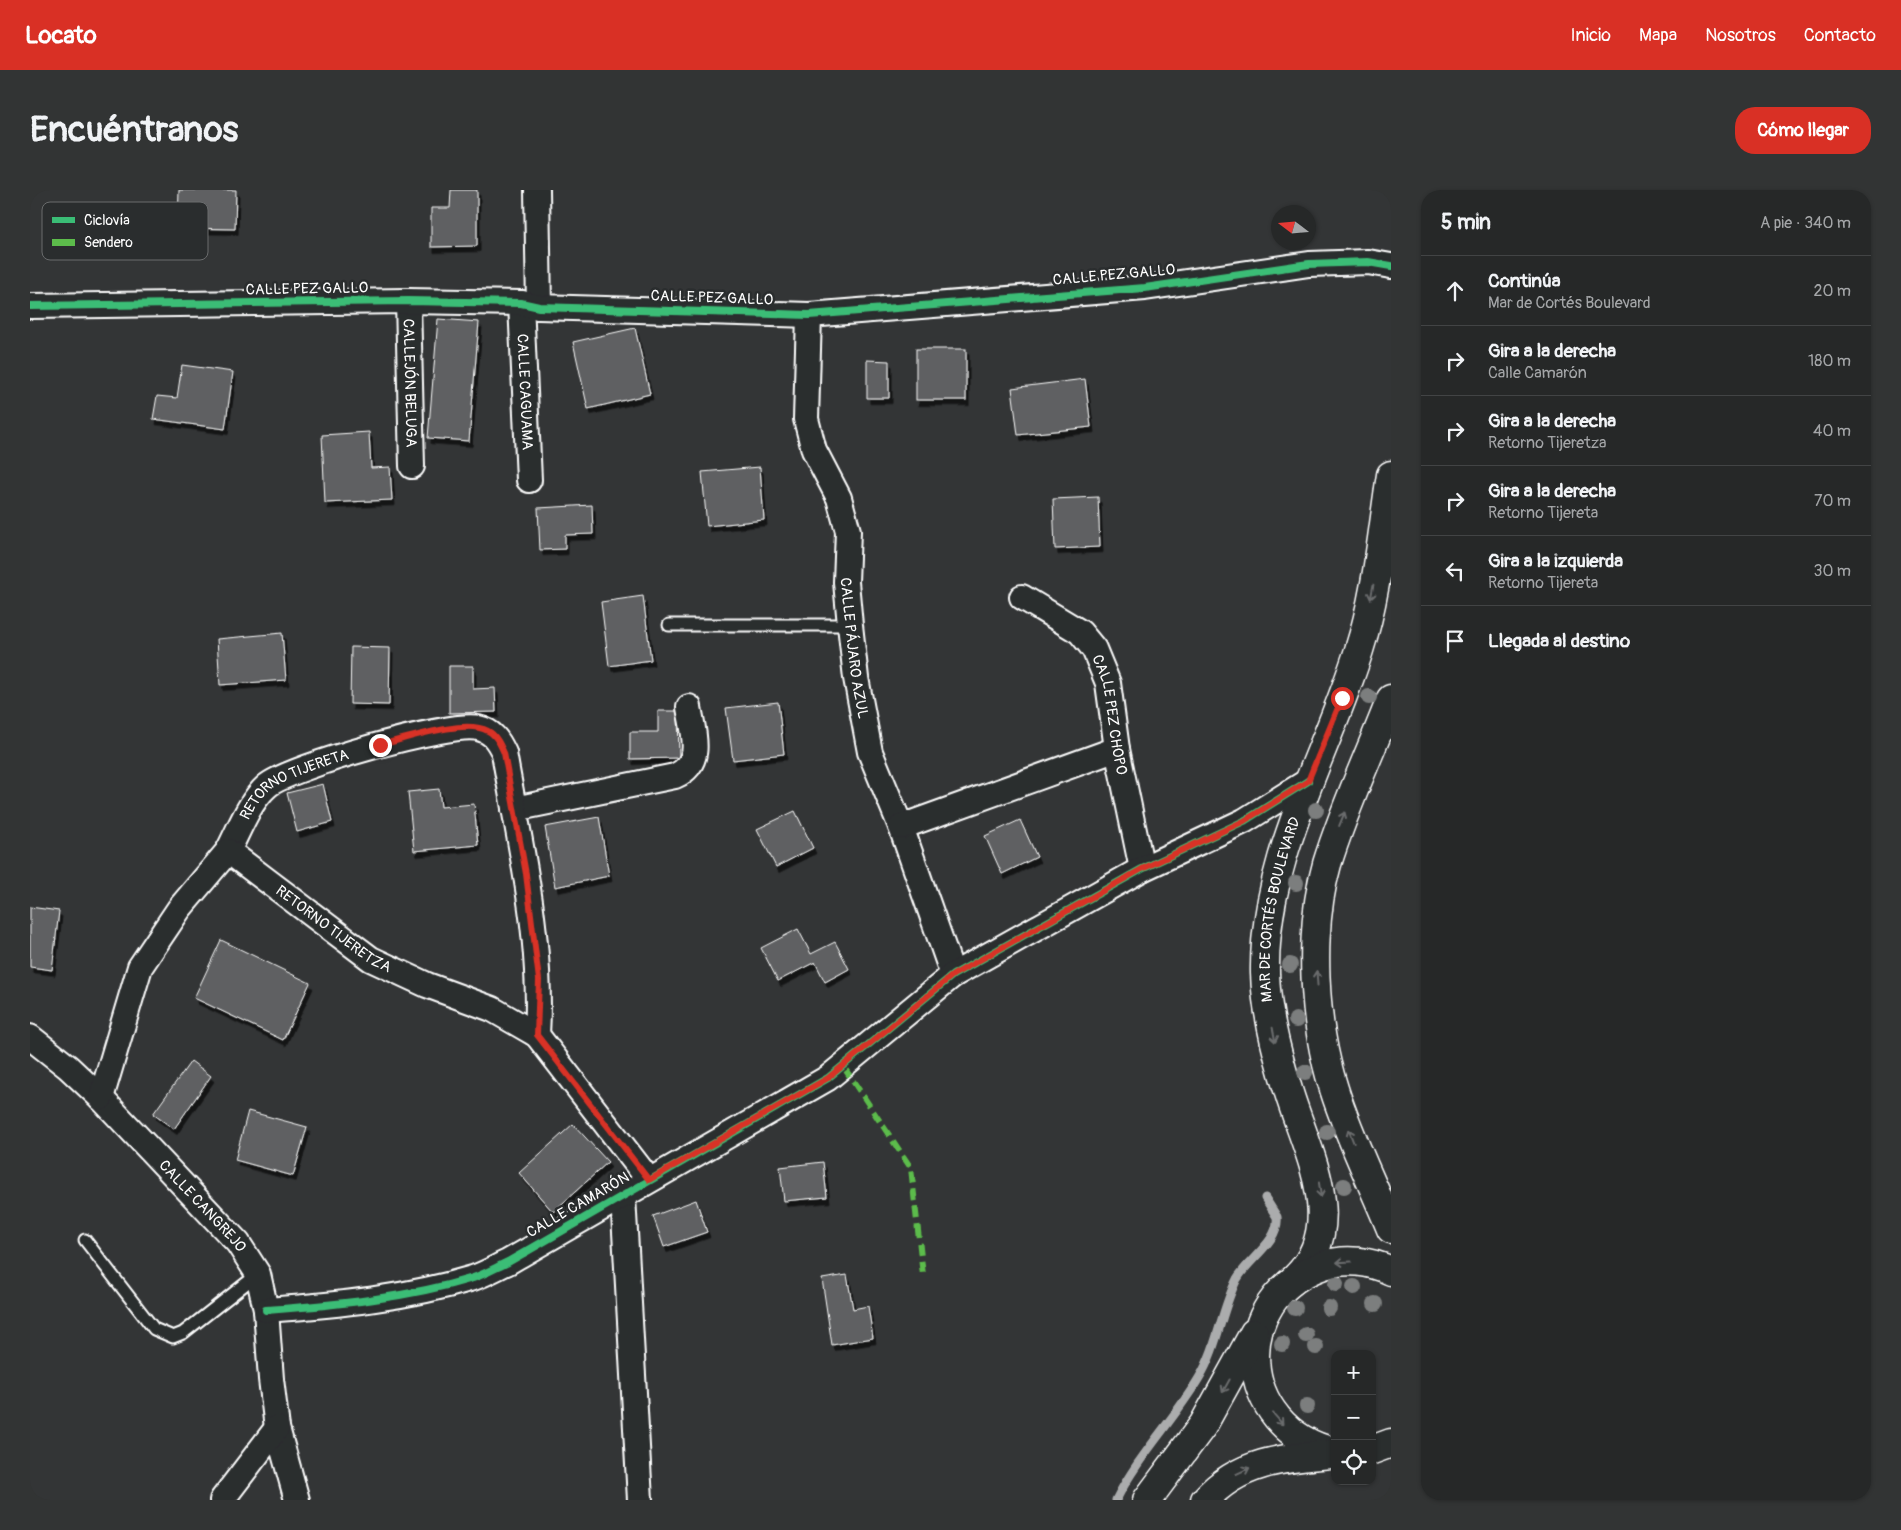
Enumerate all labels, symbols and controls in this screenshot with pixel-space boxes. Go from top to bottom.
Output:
text: Locato [25,21,97,50]
text: Inicio [1570,24,1611,47]
text: Mapa [1639,24,1677,47]
text: Nosotros [1705,24,1776,47]
text: Contacto [1804,24,1876,47]
button: Cómo llegar [1735,107,1871,154]
text: Encuéntranos [30,108,238,152]
legend [42,202,208,260]
north arrow [1271,205,1316,250]
text: 5 min [1441,209,1491,236]
text: Ciclovía [84,212,130,229]
text: A pie · 340 m [1760,213,1851,233]
text: Sendero [84,234,133,251]
street label: CALLE PEZ GALLO [1052,260,1176,290]
text: Continúa [1488,269,1561,293]
icon: ahead [1441,277,1469,305]
street label: CALLE PEZ GALLO [246,278,368,300]
text: 20 m [1813,281,1851,301]
street label: CALLE PEZ GALLO [650,286,774,310]
text: Mar de Cortés Boulevard [1488,293,1651,313]
street label: CALLEJÓN BELUGA [399,318,421,448]
street label: CALLE CAGUAMA [513,333,537,451]
text: Gira a la derecha [1488,339,1616,363]
icon: right [1441,347,1469,375]
text: 180 m [1808,351,1851,371]
text: Calle Camarón [1488,363,1587,383]
text: Gira a la derecha [1488,409,1616,433]
icon: right [1441,417,1469,445]
text: 40 m [1813,421,1851,441]
text: Retorno Tijeretza [1488,433,1606,453]
text: Gira a la derecha [1488,479,1616,503]
icon: right [1441,487,1469,515]
text: 70 m [1814,491,1851,511]
text: Retorno Tijereta [1488,503,1598,523]
text: Gira a la izquierda [1488,549,1623,573]
icon: left [1441,557,1469,585]
text: 30 m [1813,561,1851,581]
text: Retorno Tijereta [1488,573,1598,593]
street label: CALLE PÁJARO AZUL [836,577,873,720]
one-way arrow [1366,584,1376,600]
icon: arrive [1441,627,1469,655]
text: Llegada al destino [1488,629,1630,653]
street label: CALLE PEZ CHOPO [1088,652,1132,777]
route start [1331,687,1354,710]
route end [369,734,392,757]
street label: RETORNO TIJERETA [236,745,351,823]
one-way arrow [1338,812,1348,827]
street label: MAR DE CORTÉS BOULEVARD [1255,814,1304,1003]
street label: RETORNO TIJERETZA [272,881,395,977]
one-way arrow [1312,970,1321,986]
one-way arrow [1270,1026,1279,1042]
one-way arrow [1346,1128,1355,1144]
street label: CALLE CANGREJO [155,1156,251,1255]
street label: CALLE CAMARÓN [523,1168,633,1242]
one-way arrow [1315,1182,1325,1198]
one-way arrow [1336,1258,1352,1267]
map controls [1331,1350,1376,1485]
button: + [1331,1350,1376,1395]
one-way arrow [1221,1378,1230,1393]
button: − [1331,1395,1376,1440]
one-way arrow [1272,1412,1283,1425]
button: locate [1331,1440,1376,1485]
one-way arrow [1235,1465,1250,1475]

